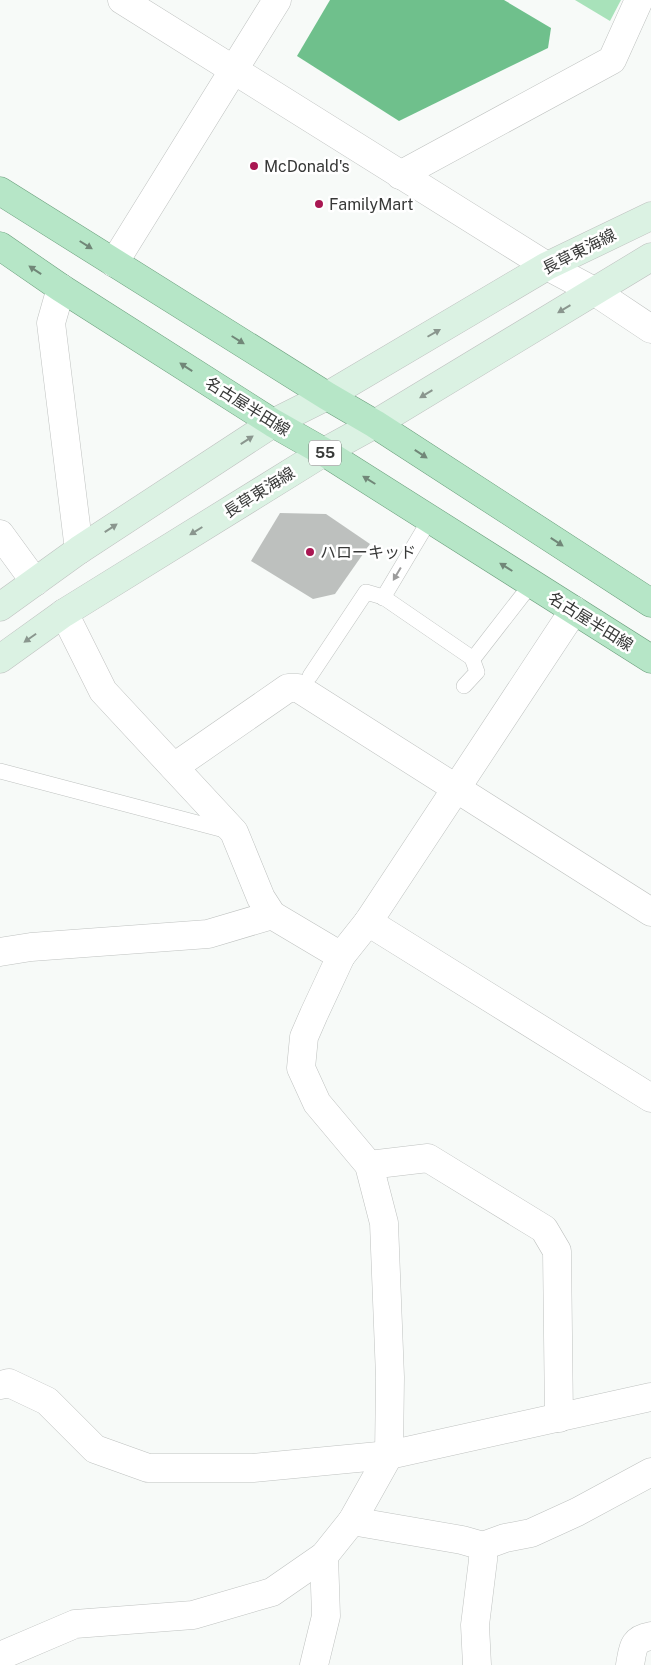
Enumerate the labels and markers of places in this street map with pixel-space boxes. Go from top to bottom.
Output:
place label: McDonald's [264,157,350,176]
marker: McDonald's [248,160,260,172]
place label: FamilyMart [329,195,413,214]
marker: FamilyMart [313,198,325,210]
place label: ハローキッド [320,543,416,562]
marker: ハローキッド [304,546,316,558]

